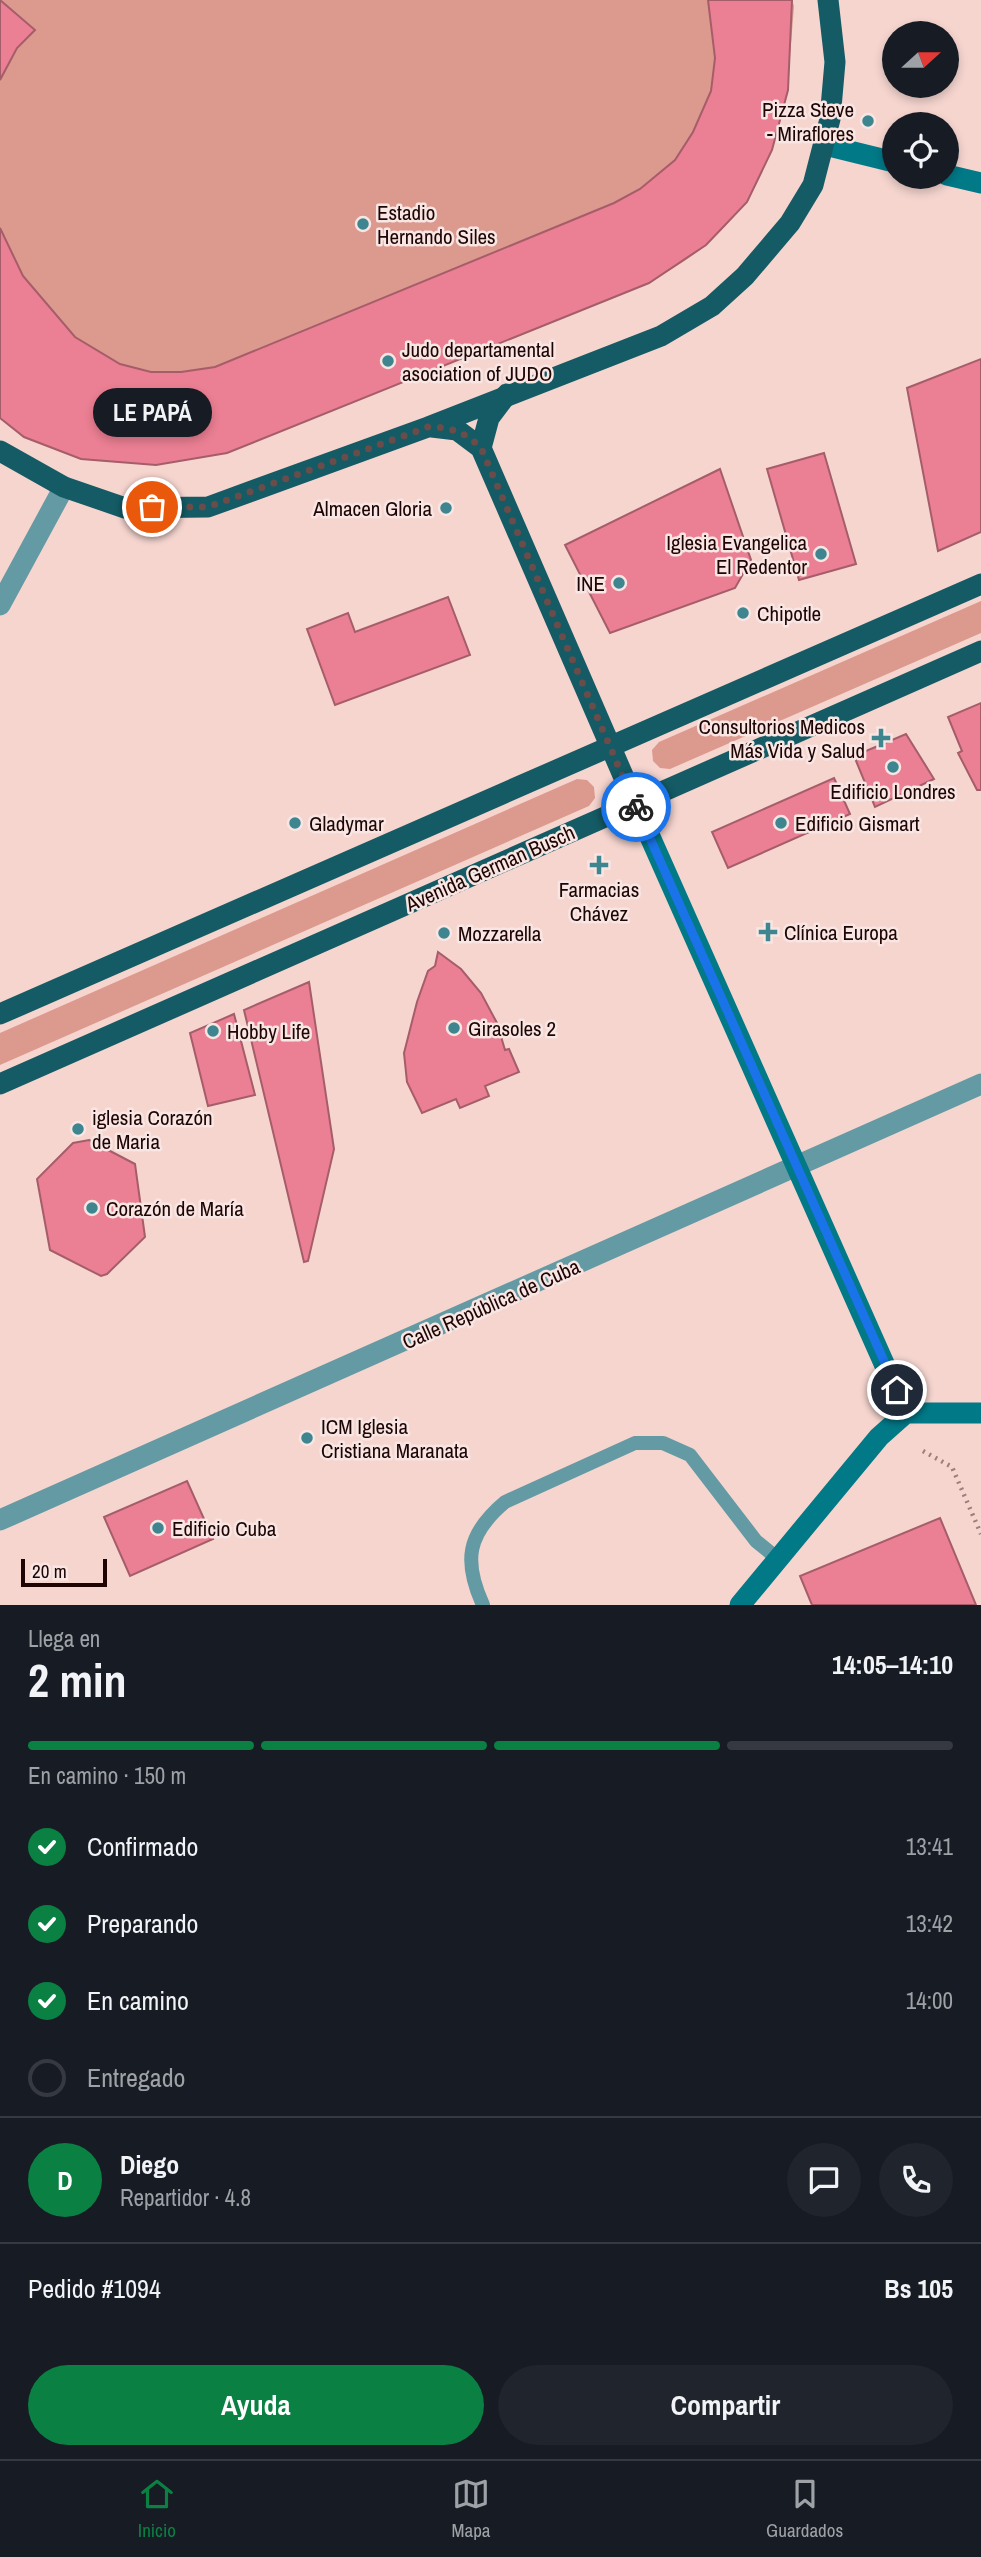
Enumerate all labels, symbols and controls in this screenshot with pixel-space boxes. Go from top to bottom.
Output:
north arrow [882,21,959,98]
map controls [882,21,959,189]
place label: Pizza Steve - Miraflores [762,95,854,148]
button: locate [882,112,959,189]
marker: Pizza Steve - Miraflores [860,113,876,129]
place label: Estadio Hernando Siles [377,198,496,251]
marker: Estadio Hernando Siles [355,216,371,232]
place label: Judo departamental asociation of JUDO [402,335,554,388]
marker: Judo departamental asociation of JUDO [380,353,396,369]
callout: LE PAPÁ [92,388,212,437]
text: LE PAPÁ [113,397,192,428]
pin [122,477,182,537]
icon: bag [133,488,171,526]
place label: Almacen Gloria [312,494,432,523]
marker: Almacen Gloria [438,500,454,516]
place label: Iglesia Evangelica El Redentor [666,528,807,581]
marker: Iglesia Evangelica El Redentor [813,546,829,562]
place label: INE [576,569,605,598]
marker: INE [611,575,627,591]
place label: Chipotle [757,599,821,628]
marker: Chipotle [735,605,751,621]
place label: Consultorios Medicos Más Vida y Salud [698,712,865,765]
marker: Consultorios Medicos Más Vida y Salud [871,728,891,748]
marker: Edificio Londres [885,759,901,775]
courier [601,772,671,842]
place label: Edificio Londres [830,777,956,806]
icon: bike [617,788,655,826]
place label: Gladymar [309,809,384,838]
place label: Edificio Gismart [795,809,920,838]
marker: Gladymar [287,815,303,831]
marker: Edificio Gismart [773,815,789,831]
street label: Avenida German Busch [400,818,579,919]
marker: Farmacias Chávez [591,857,607,873]
place label: Farmacias Chávez [559,875,639,928]
place label: Clínica Europa [784,918,898,947]
place label: Mozzarella [458,919,542,948]
marker: Clínica Europa [758,922,778,942]
marker: Mozzarella [436,925,452,941]
place label: Girasoles 2 [468,1014,556,1043]
place label: Hobby Life [227,1017,310,1046]
marker: Girasoles 2 [446,1020,462,1036]
marker: Hobby Life [205,1023,221,1039]
place label: iglesia Corazón de Maria [92,1103,213,1156]
marker: iglesia Corazón de Maria [70,1121,86,1137]
place label: Corazón de María [106,1194,244,1223]
marker: Corazón de María [84,1200,100,1216]
street label: Calle República de Cuba [398,1252,585,1356]
pin [867,1360,927,1420]
icon: home [878,1371,916,1409]
place label: ICM Iglesia Cristiana Maranata [321,1412,469,1465]
marker: ICM Iglesia Cristiana Maranata [299,1430,315,1446]
place label: Edificio Cuba [172,1514,277,1543]
marker: Edificio Cuba [150,1520,166,1536]
scale bar [21,1556,107,1588]
text: 20 m [32,1558,67,1584]
text: Llega en [28,1623,100,1654]
text: 14:05–14:10 [832,1647,953,1682]
text: 2 min [28,1649,127,1711]
text: En camino · 150 m [28,1760,186,1791]
icon: check [28,1828,66,1866]
text: Confirmado [87,1829,198,1864]
text: 13:41 [906,1831,953,1862]
icon: check [28,1905,66,1943]
text: Preparando [87,1906,198,1941]
text: 13:42 [906,1908,953,1939]
icon: check [28,1982,66,2020]
text: En camino [87,1983,189,2018]
text: 14:00 [906,1985,953,2016]
text: Entregado [87,2060,185,2095]
button: chat [787,2143,861,2217]
button: phone [879,2143,953,2217]
text: Diego [120,2147,179,2182]
text: D [57,2163,73,2198]
text: Repartidor · 4.8 [120,2182,251,2213]
text: Pedido #1094 [28,2271,161,2306]
text: Bs 105 [884,2271,953,2306]
button: Ayuda [28,2365,484,2445]
button: Compartir [498,2365,953,2445]
tab: Inicio [138,2475,176,2543]
tab: Mapa [452,2475,491,2543]
tab: Guardados [766,2475,843,2543]

